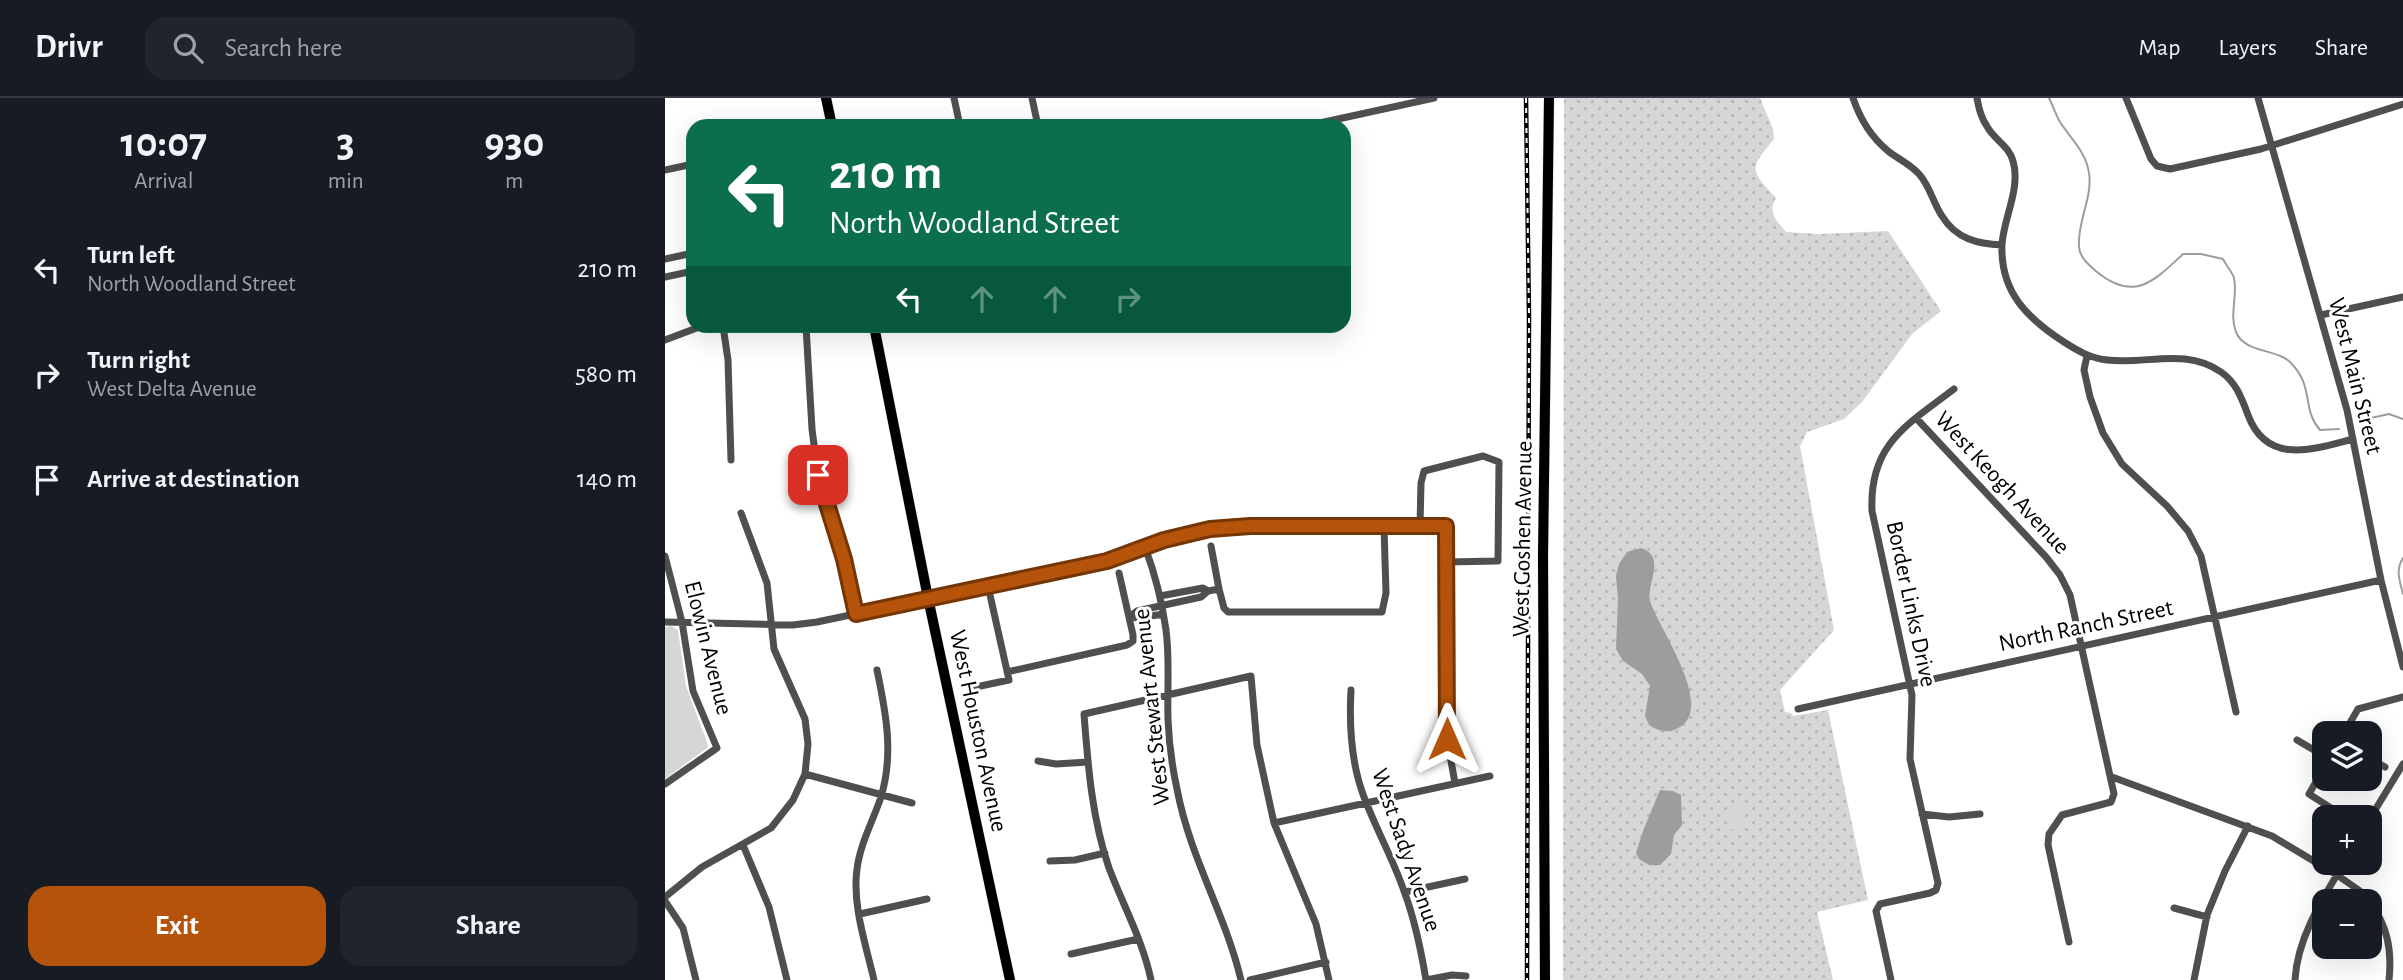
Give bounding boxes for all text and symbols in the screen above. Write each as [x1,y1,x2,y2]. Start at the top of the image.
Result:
search box [145,17,635,80]
icon: search [169,29,207,67]
text: Drivr [35,31,103,64]
text: Search here [225,35,342,61]
text: Map [2138,36,2180,60]
text: Layers [2218,36,2277,60]
text: Share [2315,36,2368,60]
text: 10:07 [121,122,207,164]
text: 3 [337,122,355,164]
text: 930 [484,122,544,164]
icon: left [714,147,805,238]
text: 210 m [829,149,942,198]
text: Arrival [134,170,193,193]
text: min [328,170,364,193]
text: m [505,170,523,193]
text: North Woodland Street [829,207,1119,239]
text: Turn left [87,242,175,268]
icon: left [28,251,66,289]
text: 210 m [577,256,637,282]
text: North Woodland Street [87,273,296,296]
icon: left [890,280,928,318]
icon: ahead [963,280,1001,318]
icon: ahead [1036,280,1074,318]
icon: right [1109,280,1147,318]
street label: West Main Street [2324,295,2386,457]
text: Turn right [87,347,190,373]
icon: right [28,356,66,394]
text: 580 m [575,361,637,387]
text: West Delta Avenue [87,378,257,401]
street label: West Keogh Avenue [1930,407,2074,559]
street label: West Goshen Avenue [1509,441,1537,637]
pin [788,445,848,505]
icon: arrive [799,456,837,494]
icon: arrive [28,461,66,499]
text: Arrive at destination [87,466,300,492]
text: 140 m [577,466,637,492]
street label: Border Links Drive [1882,519,1940,689]
street label: Elowin Avenue [680,579,736,717]
street label: North Ranch Street [1997,596,2176,656]
street label: West Stewart Avenue [1130,607,1174,807]
street label: West Houston Avenue [945,628,1011,834]
position arrow [1410,702,1484,776]
map controls [2312,721,2382,959]
button: layers [2312,721,2382,791]
street label: West Sady Avenue [1367,766,1445,934]
button: + [2312,805,2382,875]
button: Exit [28,886,326,966]
button: Share [340,886,637,966]
button: − [2312,889,2382,959]

